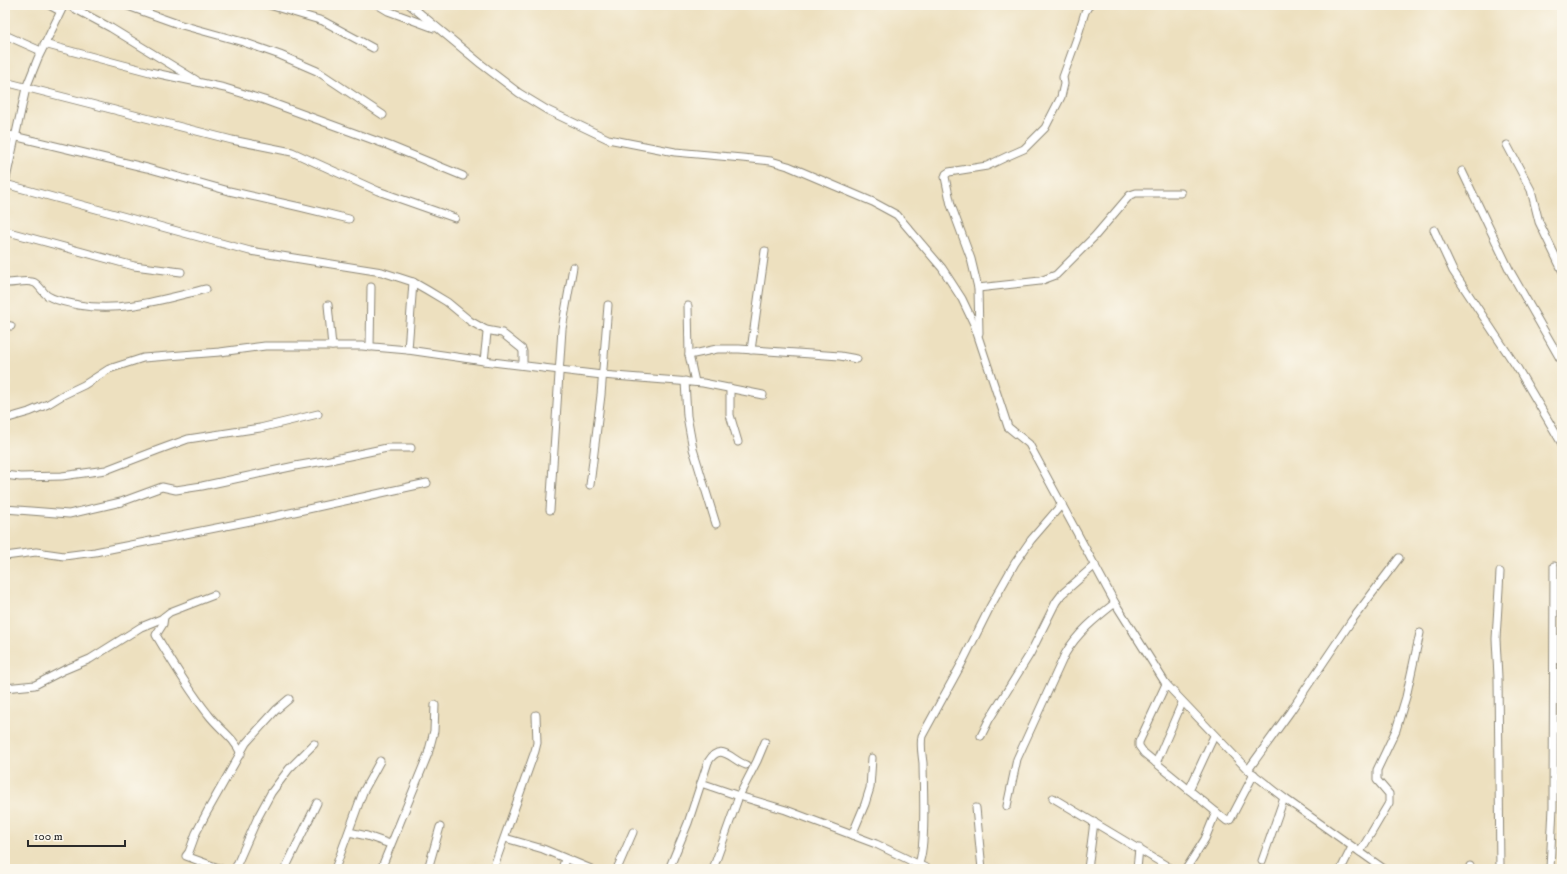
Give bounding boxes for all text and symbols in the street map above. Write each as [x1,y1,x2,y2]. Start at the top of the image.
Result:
scale bar [28,822,125,848]
text: 100 m [34,829,63,844]

